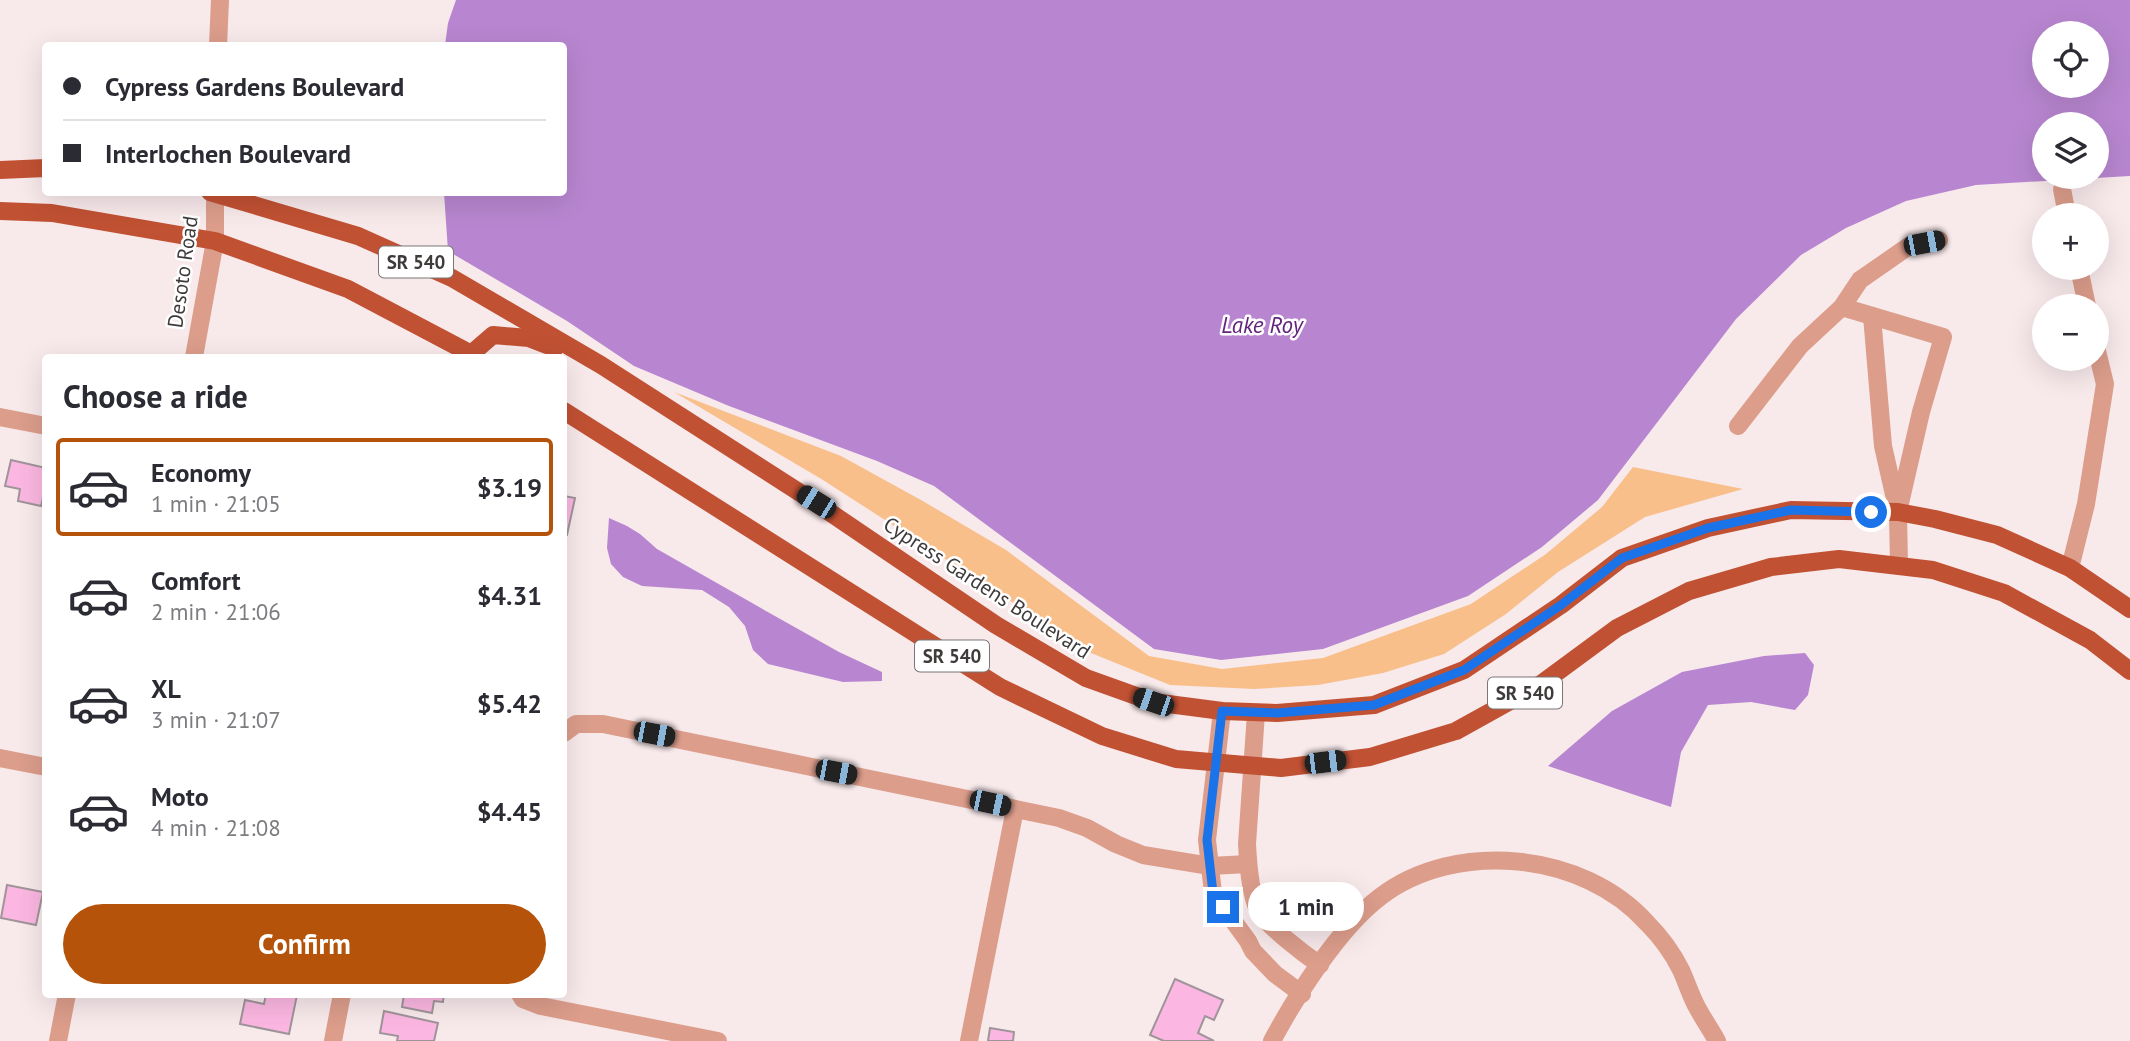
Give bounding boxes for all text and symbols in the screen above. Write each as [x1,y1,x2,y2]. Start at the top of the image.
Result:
map controls [2032,21,2109,371]
button: locate [2032,21,2109,98]
text: Cypress Gardens Boulevard [105,70,404,103]
button: layers [2032,112,2109,189]
text: Interlochen Boulevard [105,137,351,170]
button: + [2032,203,2109,280]
street label: Desoto Road [161,214,204,330]
car [1902,229,1947,257]
road number: SR 540 [379,246,453,278]
button: − [2032,294,2109,371]
water label: Lake Roy [1221,310,1305,339]
text: Choose a ride [63,375,248,417]
icon: car [67,456,130,519]
text: Economy [151,456,251,489]
text: $3.19 [477,471,542,504]
car [793,482,840,522]
text: 1 min · 21:05 [151,489,281,518]
route start [1855,496,1887,528]
street label: Cypress Gardens Boulevard [879,510,1096,665]
icon: car [67,564,130,627]
text: Comfort [151,564,241,597]
text: $4.31 [477,579,542,612]
text: 2 min · 21:06 [151,597,281,626]
road number: SR 540 [915,640,989,671]
icon: car [67,672,130,735]
text: XL [151,672,181,705]
road number: SR 540 [1488,678,1562,708]
car [1130,685,1177,719]
text: $5.42 [477,687,542,720]
text: 3 min · 21:07 [151,705,281,734]
car [632,720,677,748]
car [1303,749,1348,775]
car [814,758,859,786]
icon: car [67,780,130,843]
text: Moto [151,780,209,813]
car [968,788,1013,818]
text: $4.45 [477,795,542,828]
text: 4 min · 21:08 [151,813,281,842]
callout: 1 min [1248,883,1363,932]
route end [1207,891,1239,923]
text: 1 min [1278,892,1334,921]
button: Confirm [63,904,546,984]

